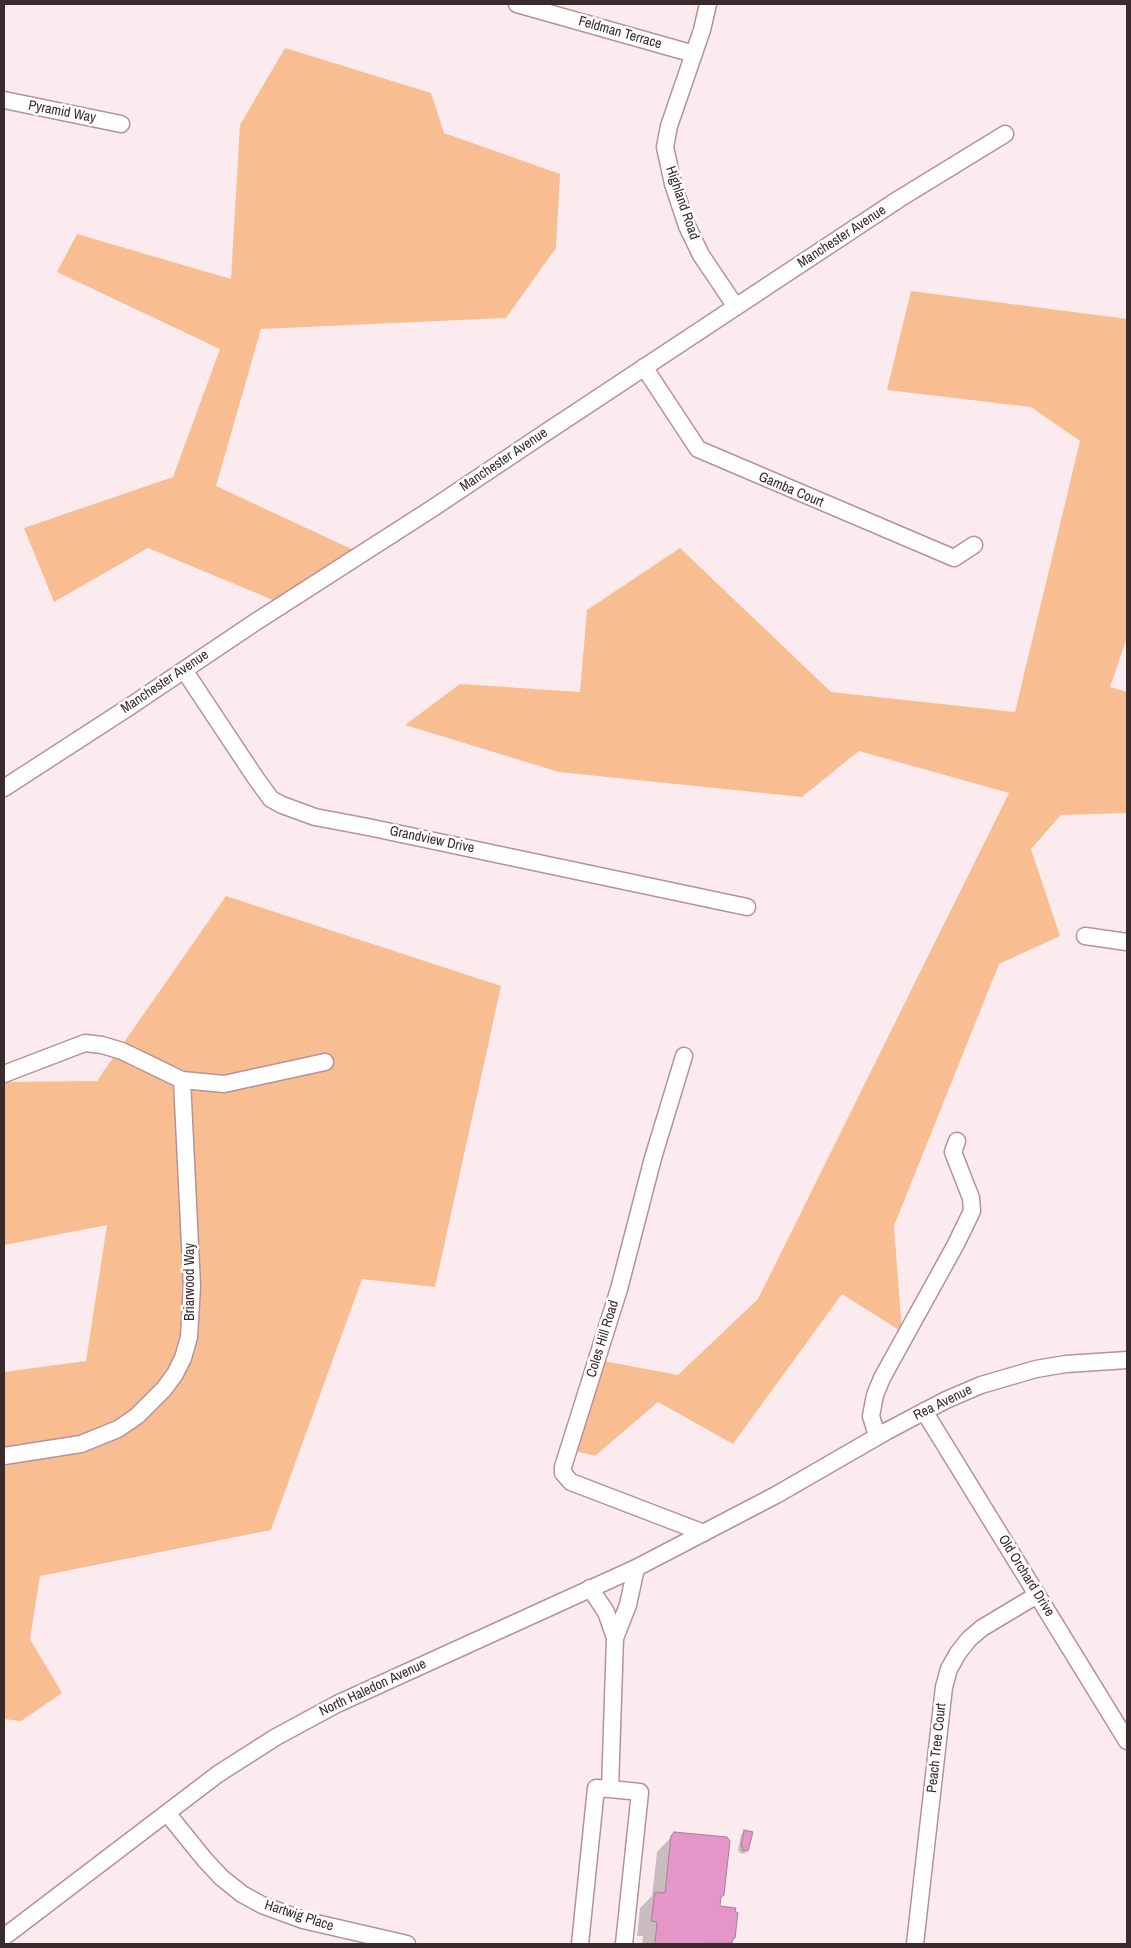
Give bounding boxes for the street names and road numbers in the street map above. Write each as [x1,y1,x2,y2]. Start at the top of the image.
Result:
street label: Feldman Terrace [577,13,663,53]
street label: Pyramid Way [27,97,97,127]
street label: Highland Road [662,164,702,242]
street label: Manchester Avenue [795,202,889,272]
street label: Manchester Avenue [457,425,551,495]
street label: Gamba Court [756,469,826,511]
street label: Manchester Avenue [118,647,212,717]
street label: Grandview Drive [388,823,476,857]
street label: Briarwood Way [182,1243,198,1321]
street label: Coles Hill Road [583,1298,623,1380]
street label: Rea Avenue [911,1382,975,1424]
street label: Old Orchard Drive [994,1532,1058,1620]
street label: North Haledon Avenue [317,1656,429,1720]
street label: Peach Tree Court [924,1702,950,1794]
street label: Hartwig Place [262,1897,336,1935]

